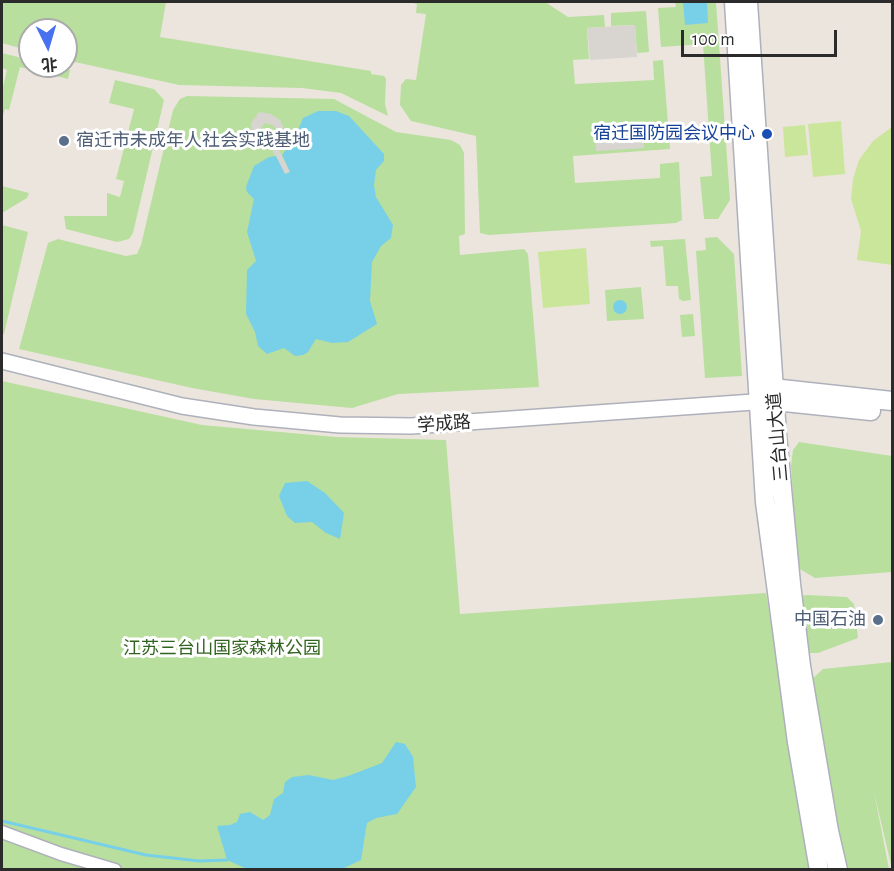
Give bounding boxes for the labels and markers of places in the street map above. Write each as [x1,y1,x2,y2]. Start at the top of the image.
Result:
place label: 宿迁国防园会议中心 [593,123,755,145]
marker: 宿迁国防园会议中心 [760,127,774,141]
place label: 宿迁市未成年人社会实践基地 [76,130,310,152]
marker: 宿迁市未成年人社会实践基地 [57,134,71,148]
place label: 中国石油 [794,609,866,631]
marker: 中国石油 [871,613,885,627]

